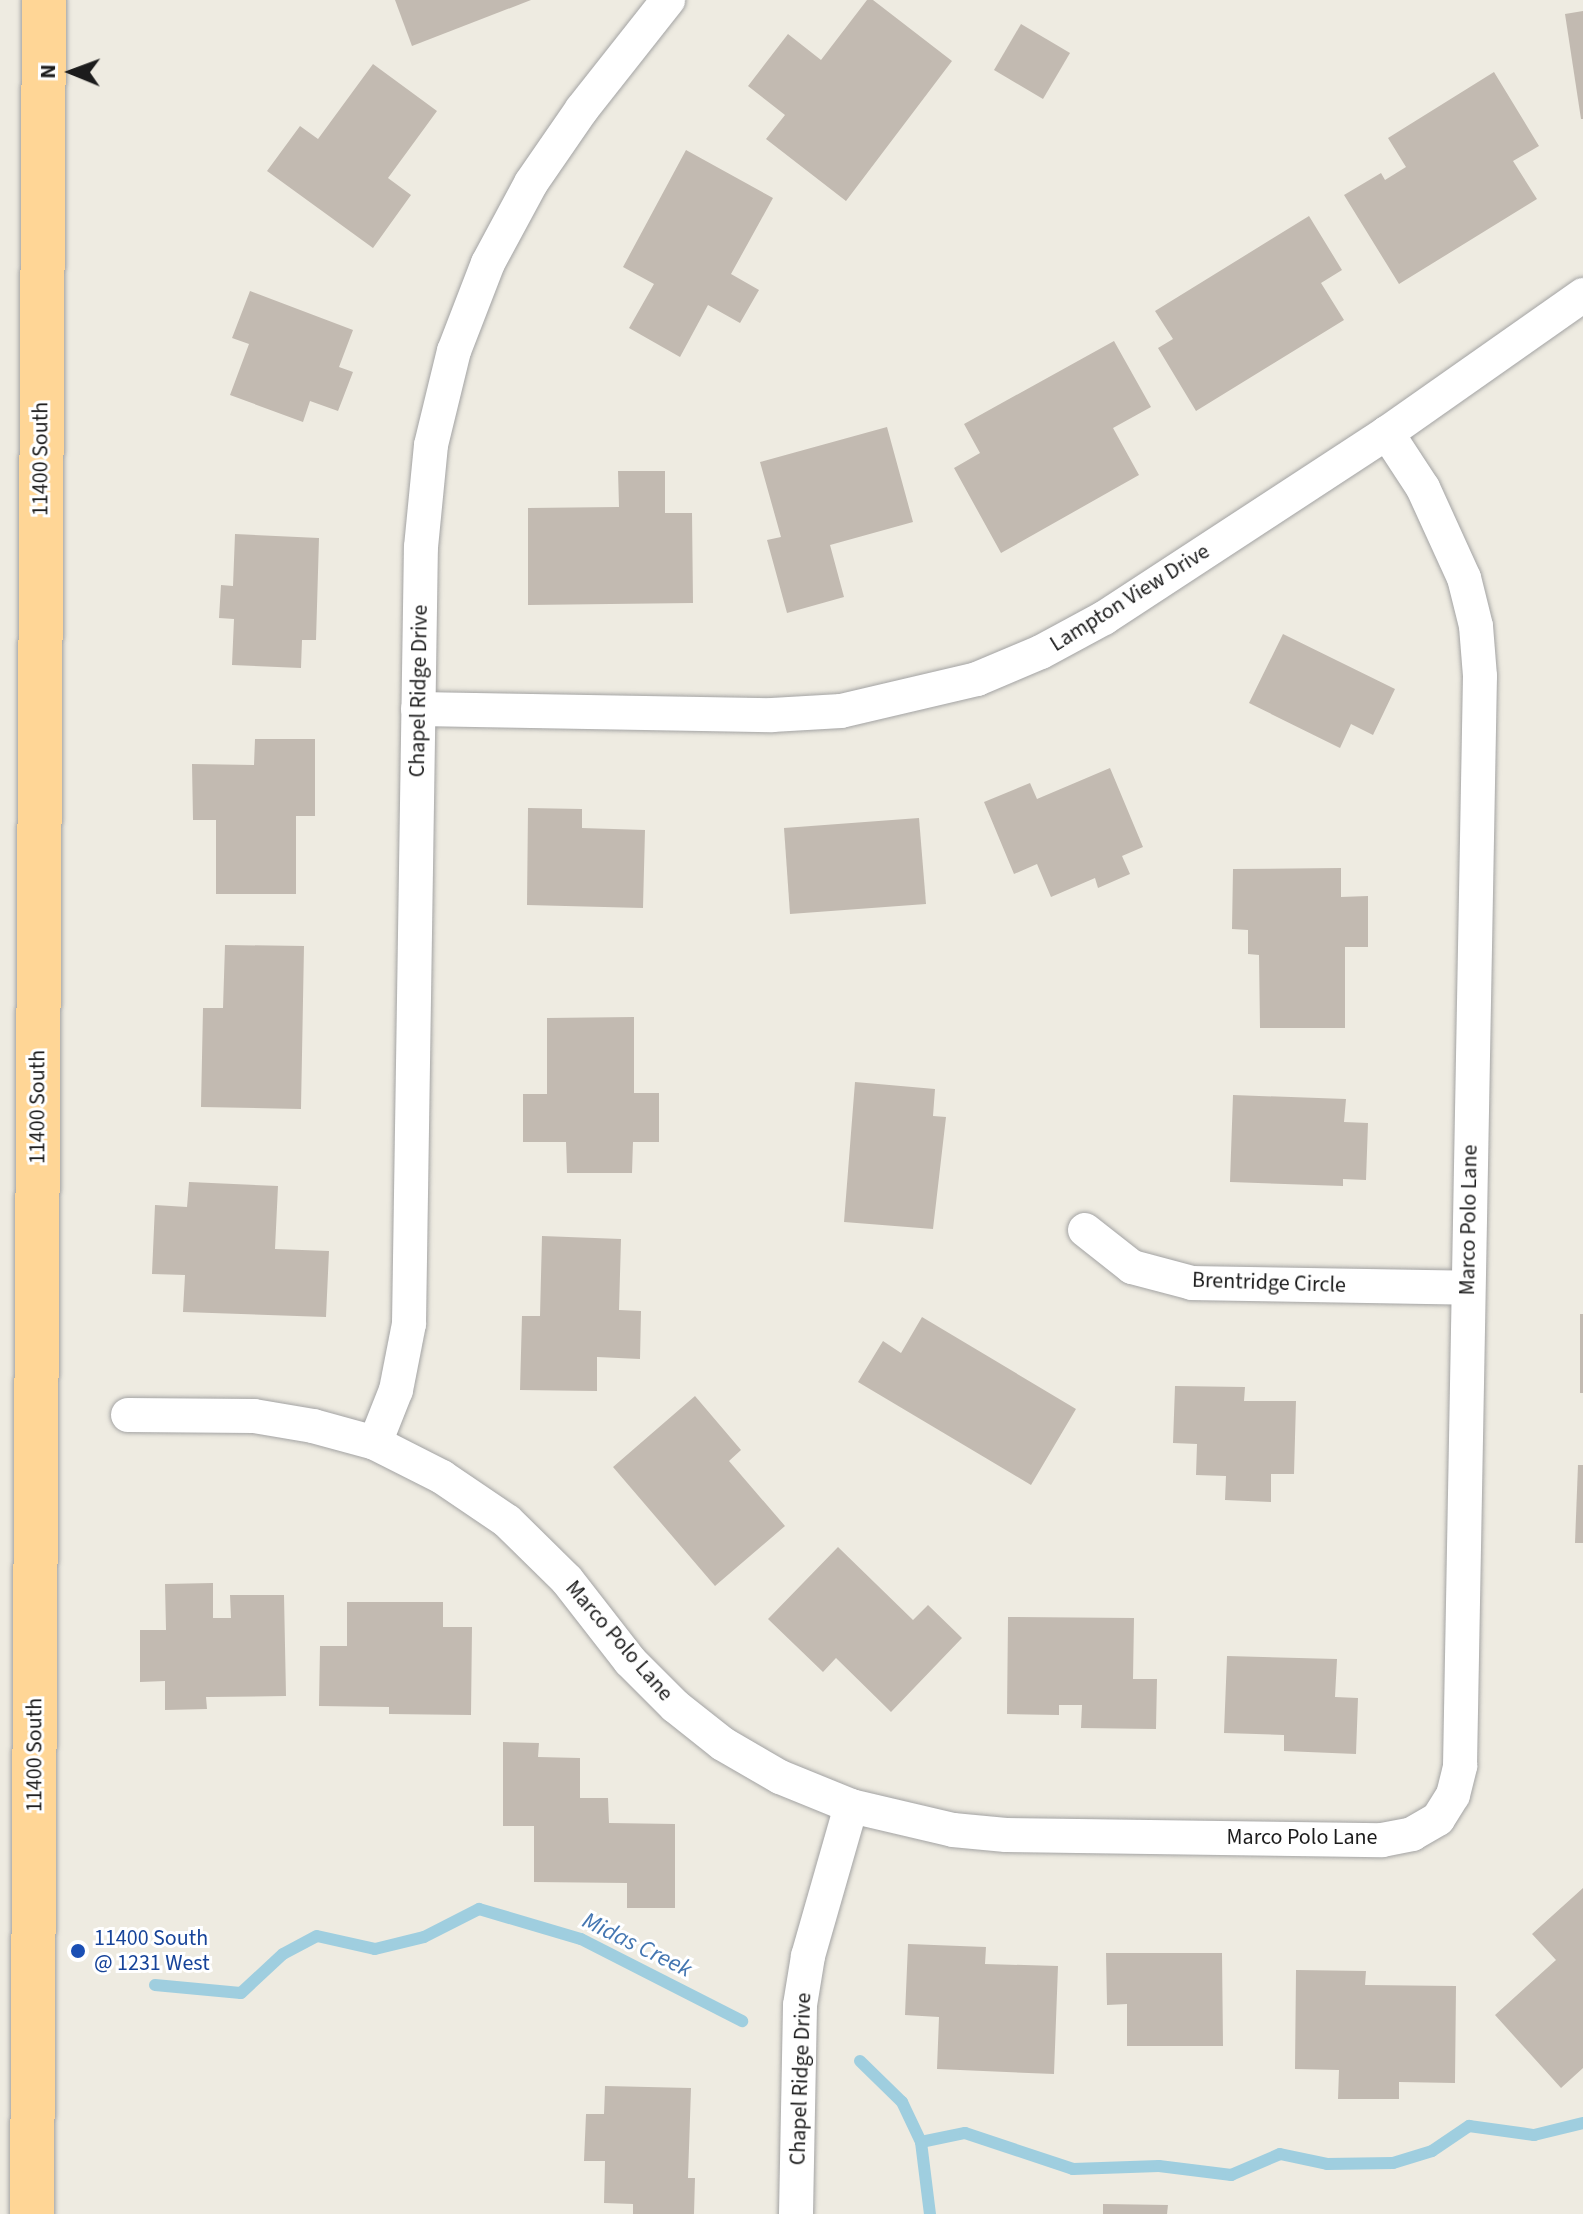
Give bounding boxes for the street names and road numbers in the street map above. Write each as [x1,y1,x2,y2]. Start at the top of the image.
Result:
street label: 11400 South [28,402,54,516]
street label: Lampton View Drive [1045,538,1215,658]
street label: Chapel Ridge Drive [404,604,434,778]
street label: 11400 South [25,1050,51,1164]
street label: Marco Polo Lane [1454,1144,1484,1296]
street label: Brentridge Circle [1192,1267,1346,1299]
street label: Marco Polo Lane [560,1575,678,1707]
street label: 11400 South [22,1698,48,1812]
street label: Marco Polo Lane [1227,1825,1377,1851]
street label: Chapel Ridge Drive [785,1992,817,2166]

